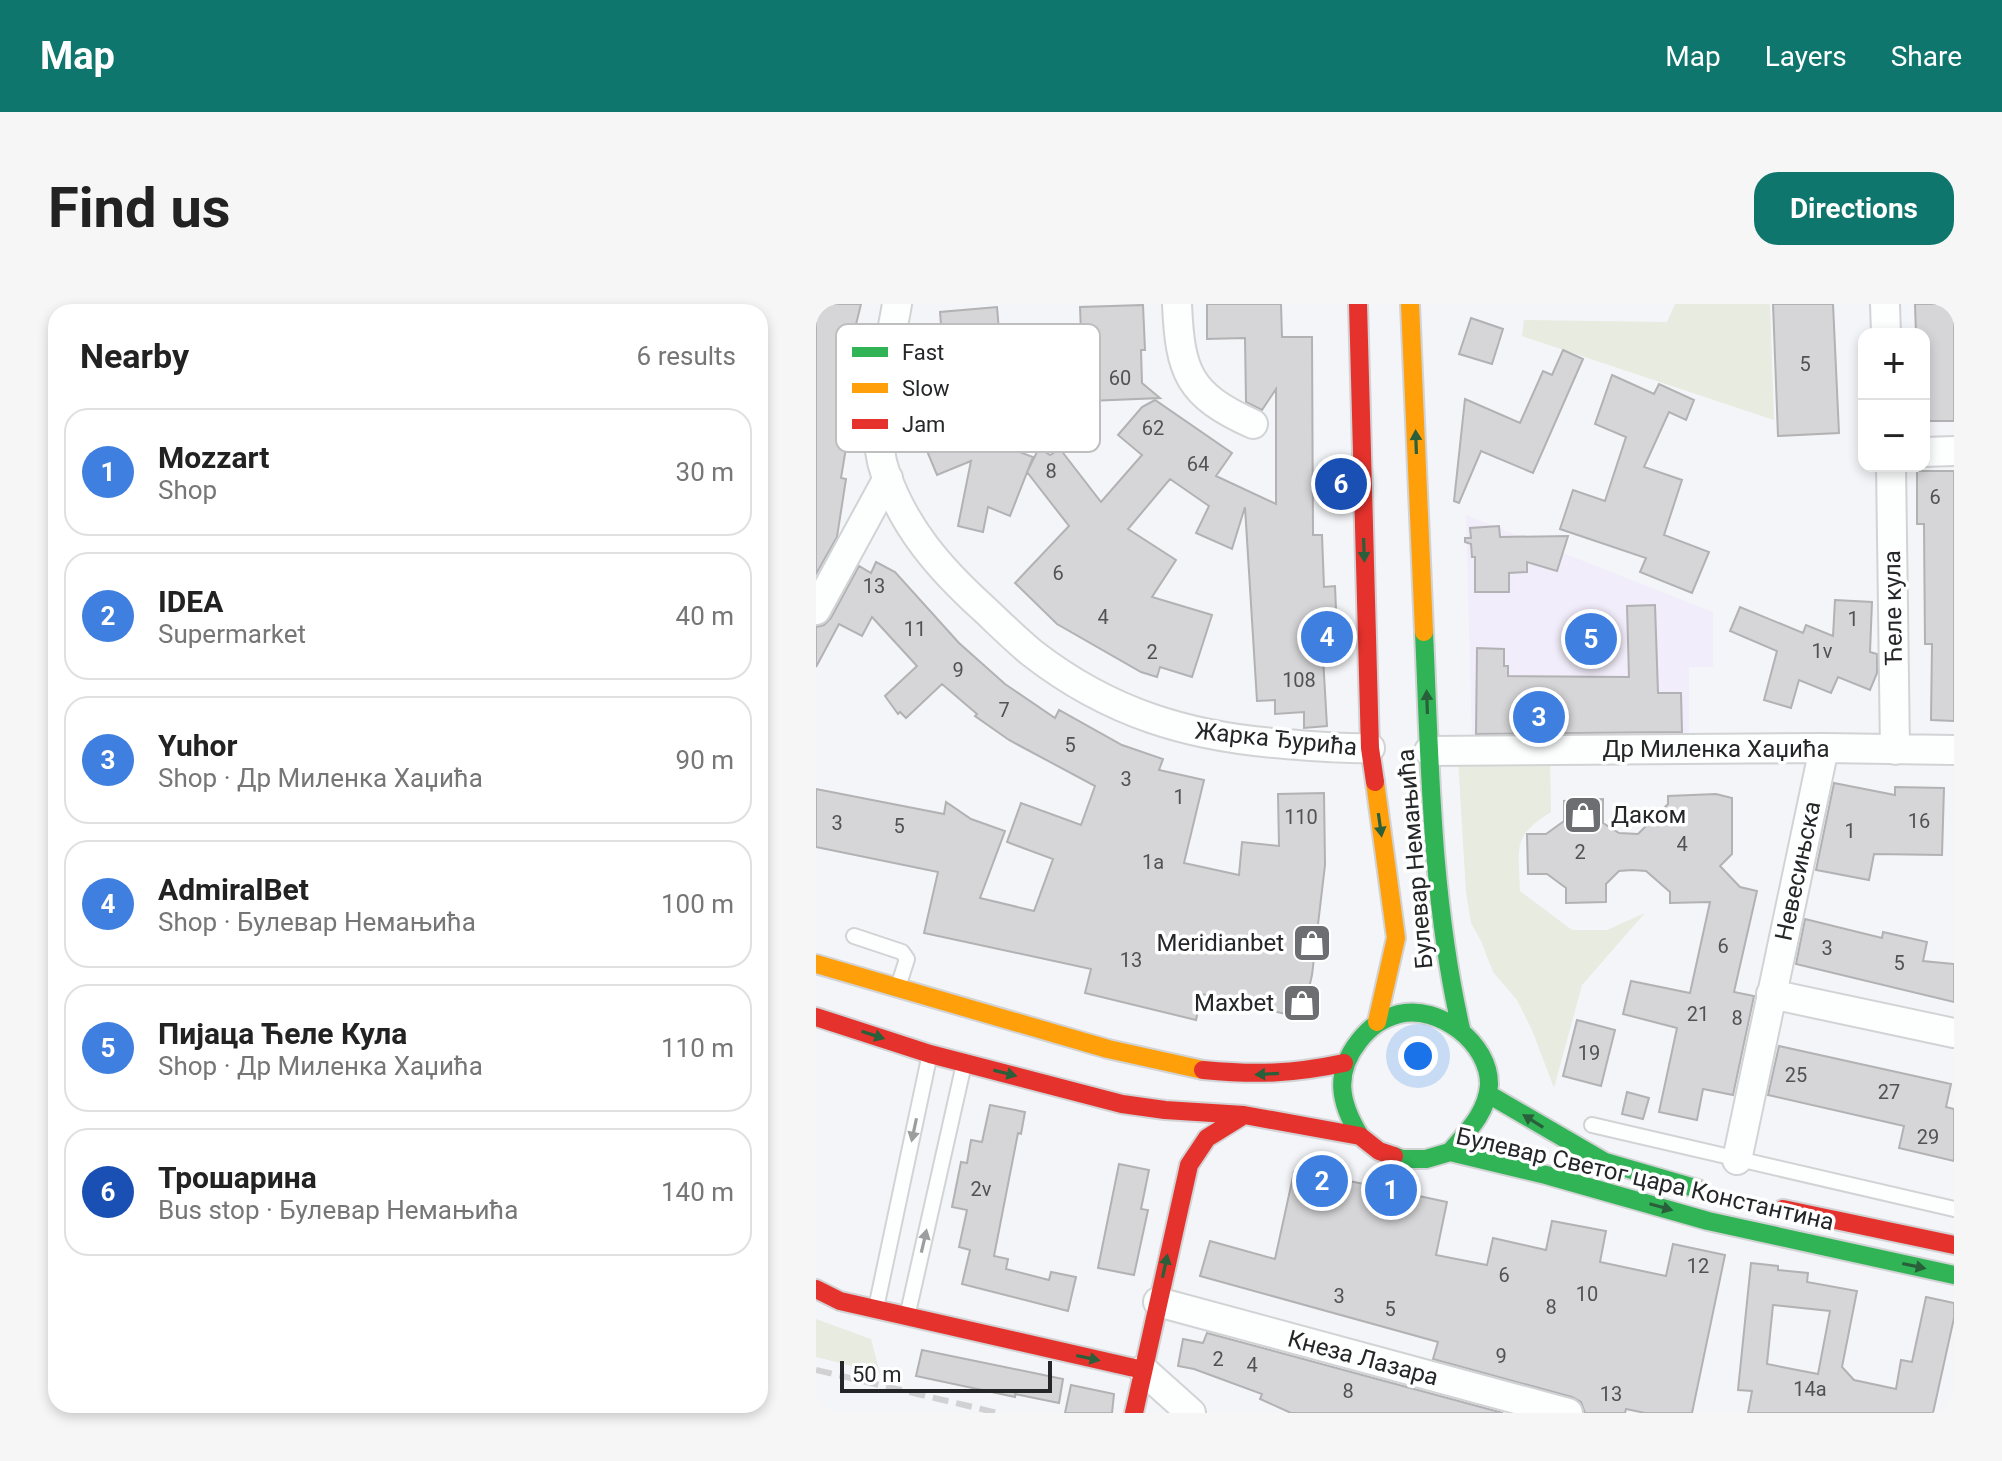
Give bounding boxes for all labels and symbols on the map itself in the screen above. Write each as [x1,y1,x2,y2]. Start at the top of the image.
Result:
legend [836,324,1100,452]
text: Fast [902,340,944,365]
house number: 5 [1799,352,1811,376]
house number: 60 [1109,366,1131,390]
text: Slow [902,376,950,401]
text: Jam [902,412,945,437]
house number: 62 [1142,416,1164,440]
one-way arrow [1410,429,1423,454]
house number: 64 [1187,452,1209,476]
pin: 6 [1315,454,1367,514]
house number: 8 [1045,459,1057,483]
house number: 6 [1929,485,1941,509]
one-way arrow [1358,538,1371,563]
street label: Ћеле кула [1878,550,1908,666]
house number: 6 [1052,561,1064,585]
house number: 13 [863,574,885,598]
house number: 4 [1097,605,1109,629]
pin: 4 [1301,607,1353,667]
house number: 1 [1847,607,1859,631]
pin: 5 [1565,609,1617,669]
house number: 11 [904,617,926,641]
house number: 1v [1812,639,1833,663]
house number: 2 [1146,640,1158,664]
house number: 9 [952,658,964,682]
house number: 108 [1282,668,1316,692]
pin: 3 [1513,687,1565,747]
one-way arrow [1421,689,1434,714]
house number: 7 [998,698,1010,722]
street label: Жарка Ђурића [1194,717,1358,761]
house number: 5 [1064,733,1076,757]
street label: Др Миленка Хаџића [1602,735,1830,763]
street label: Булевар Немањића [1391,748,1439,970]
house number: 3 [1120,767,1132,791]
house number: 1 [1173,785,1185,809]
shop icon: Даком [1562,794,1604,836]
street label: Невесињска [1770,799,1826,943]
place label: Даком [1611,801,1686,829]
house number: 110 [1284,805,1318,829]
house number: 16 [1908,809,1930,833]
house number: 3 [831,811,843,835]
one-way arrow [1374,813,1387,838]
house number: 5 [893,814,905,838]
house number: 1 [1844,819,1856,843]
house number: 4 [1676,832,1688,856]
house number: 2 [1574,840,1586,864]
house number: 1a [1142,850,1164,874]
shop icon: Meridianbet [1291,922,1333,964]
place label: Meridianbet [1157,929,1284,957]
house number: 6 [1717,934,1729,958]
house number: 3 [1821,936,1833,960]
house number: 13 [1120,948,1142,972]
house number: 5 [1893,951,1905,975]
shop icon: Maxbet [1281,982,1323,1024]
place label: Maxbet [1194,989,1274,1017]
house number: 21 [1687,1002,1709,1026]
house number: 8 [1731,1006,1743,1030]
one-way arrow [861,1030,885,1042]
your location [1398,1036,1438,1076]
house number: 19 [1578,1041,1600,1065]
house number: 25 [1785,1063,1807,1087]
one-way arrow [993,1068,1018,1080]
one-way arrow [1254,1068,1279,1081]
house number: 27 [1878,1080,1900,1104]
one-way arrow [1522,1114,1544,1128]
one-way arrow [907,1118,920,1143]
street label: Булевар Светог цара Константина [1453,1122,1837,1236]
house number: 29 [1917,1125,1939,1149]
pin: 2 [1296,1151,1348,1211]
pin: 1 [1365,1160,1417,1220]
house number: 2v [971,1177,992,1201]
one-way arrow [1649,1201,1673,1214]
one-way arrow [918,1228,931,1253]
one-way arrow [1159,1254,1172,1279]
house number: 12 [1687,1254,1709,1278]
one-way arrow [1901,1260,1926,1273]
house number: 6 [1498,1263,1510,1287]
house number: 10 [1576,1282,1598,1306]
house number: 3 [1333,1284,1345,1308]
house number: 8 [1545,1295,1557,1319]
house number: 5 [1384,1297,1396,1321]
street label: Кнеза Лазара [1285,1324,1441,1392]
house number: 9 [1495,1344,1507,1368]
house number: 2 [1212,1347,1224,1371]
one-way arrow [1075,1353,1100,1365]
house number: 4 [1246,1353,1258,1377]
scale bar [840,1357,1052,1393]
house number: 14a [1793,1377,1827,1401]
house number: 8 [1342,1379,1354,1403]
house number: 13 [1600,1382,1622,1406]

